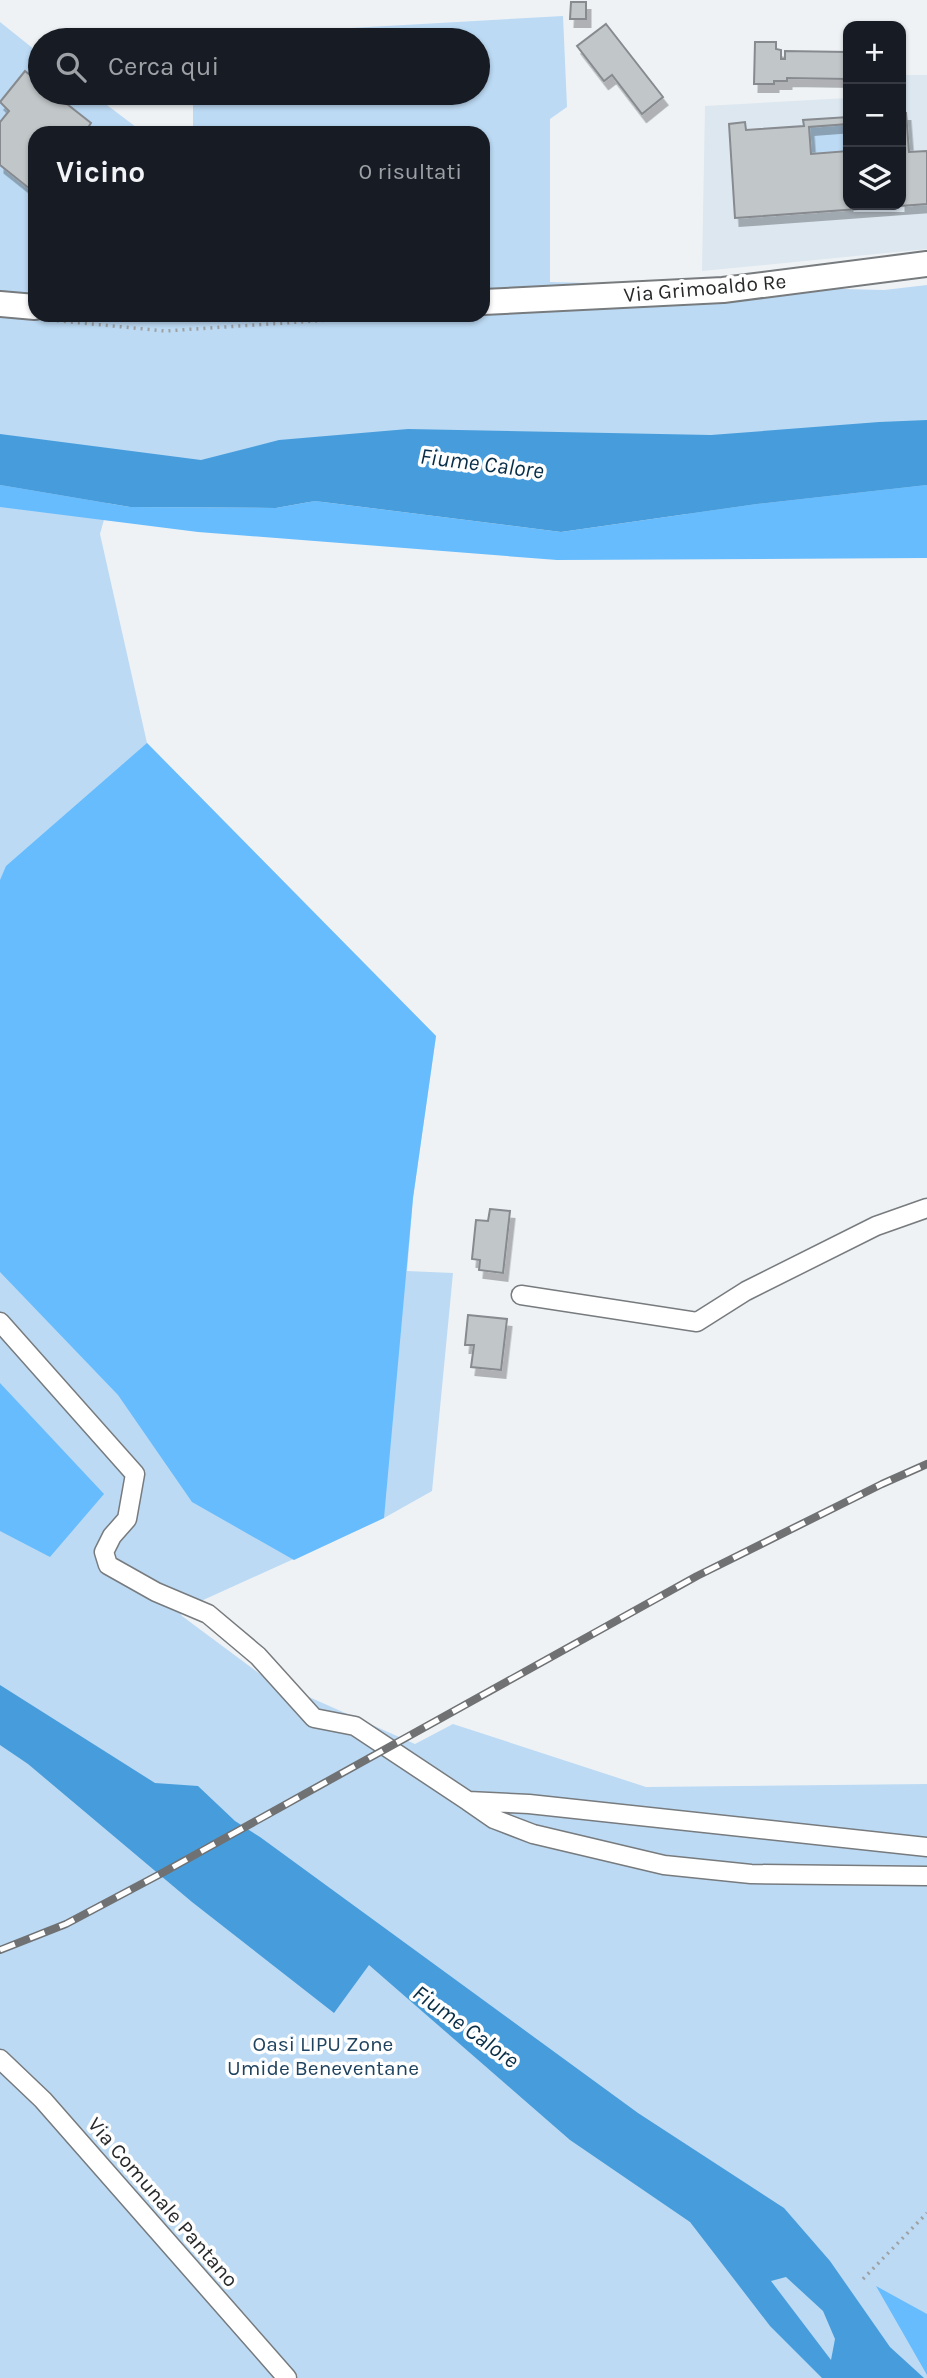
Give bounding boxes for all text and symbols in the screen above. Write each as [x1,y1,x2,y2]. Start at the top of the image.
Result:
map controls [843,21,906,210]
button: + [843,21,906,84]
search box [28,28,490,105]
icon: search [52,48,90,86]
text: Cerca qui [108,51,219,82]
button: − [843,84,906,147]
button: layers [843,147,906,210]
text: Vicino [56,154,145,190]
text: 0 risultati [358,158,462,185]
street label: Via Grimoaldo Re [623,269,787,307]
water label: Fiume Calore [419,443,546,485]
water label: Fiume Calore [407,1979,524,2074]
park label: Oasi LIPU Zone Umide Beneventane [227,2032,419,2080]
street label: Via Comunale Pantano [83,2112,243,2292]

